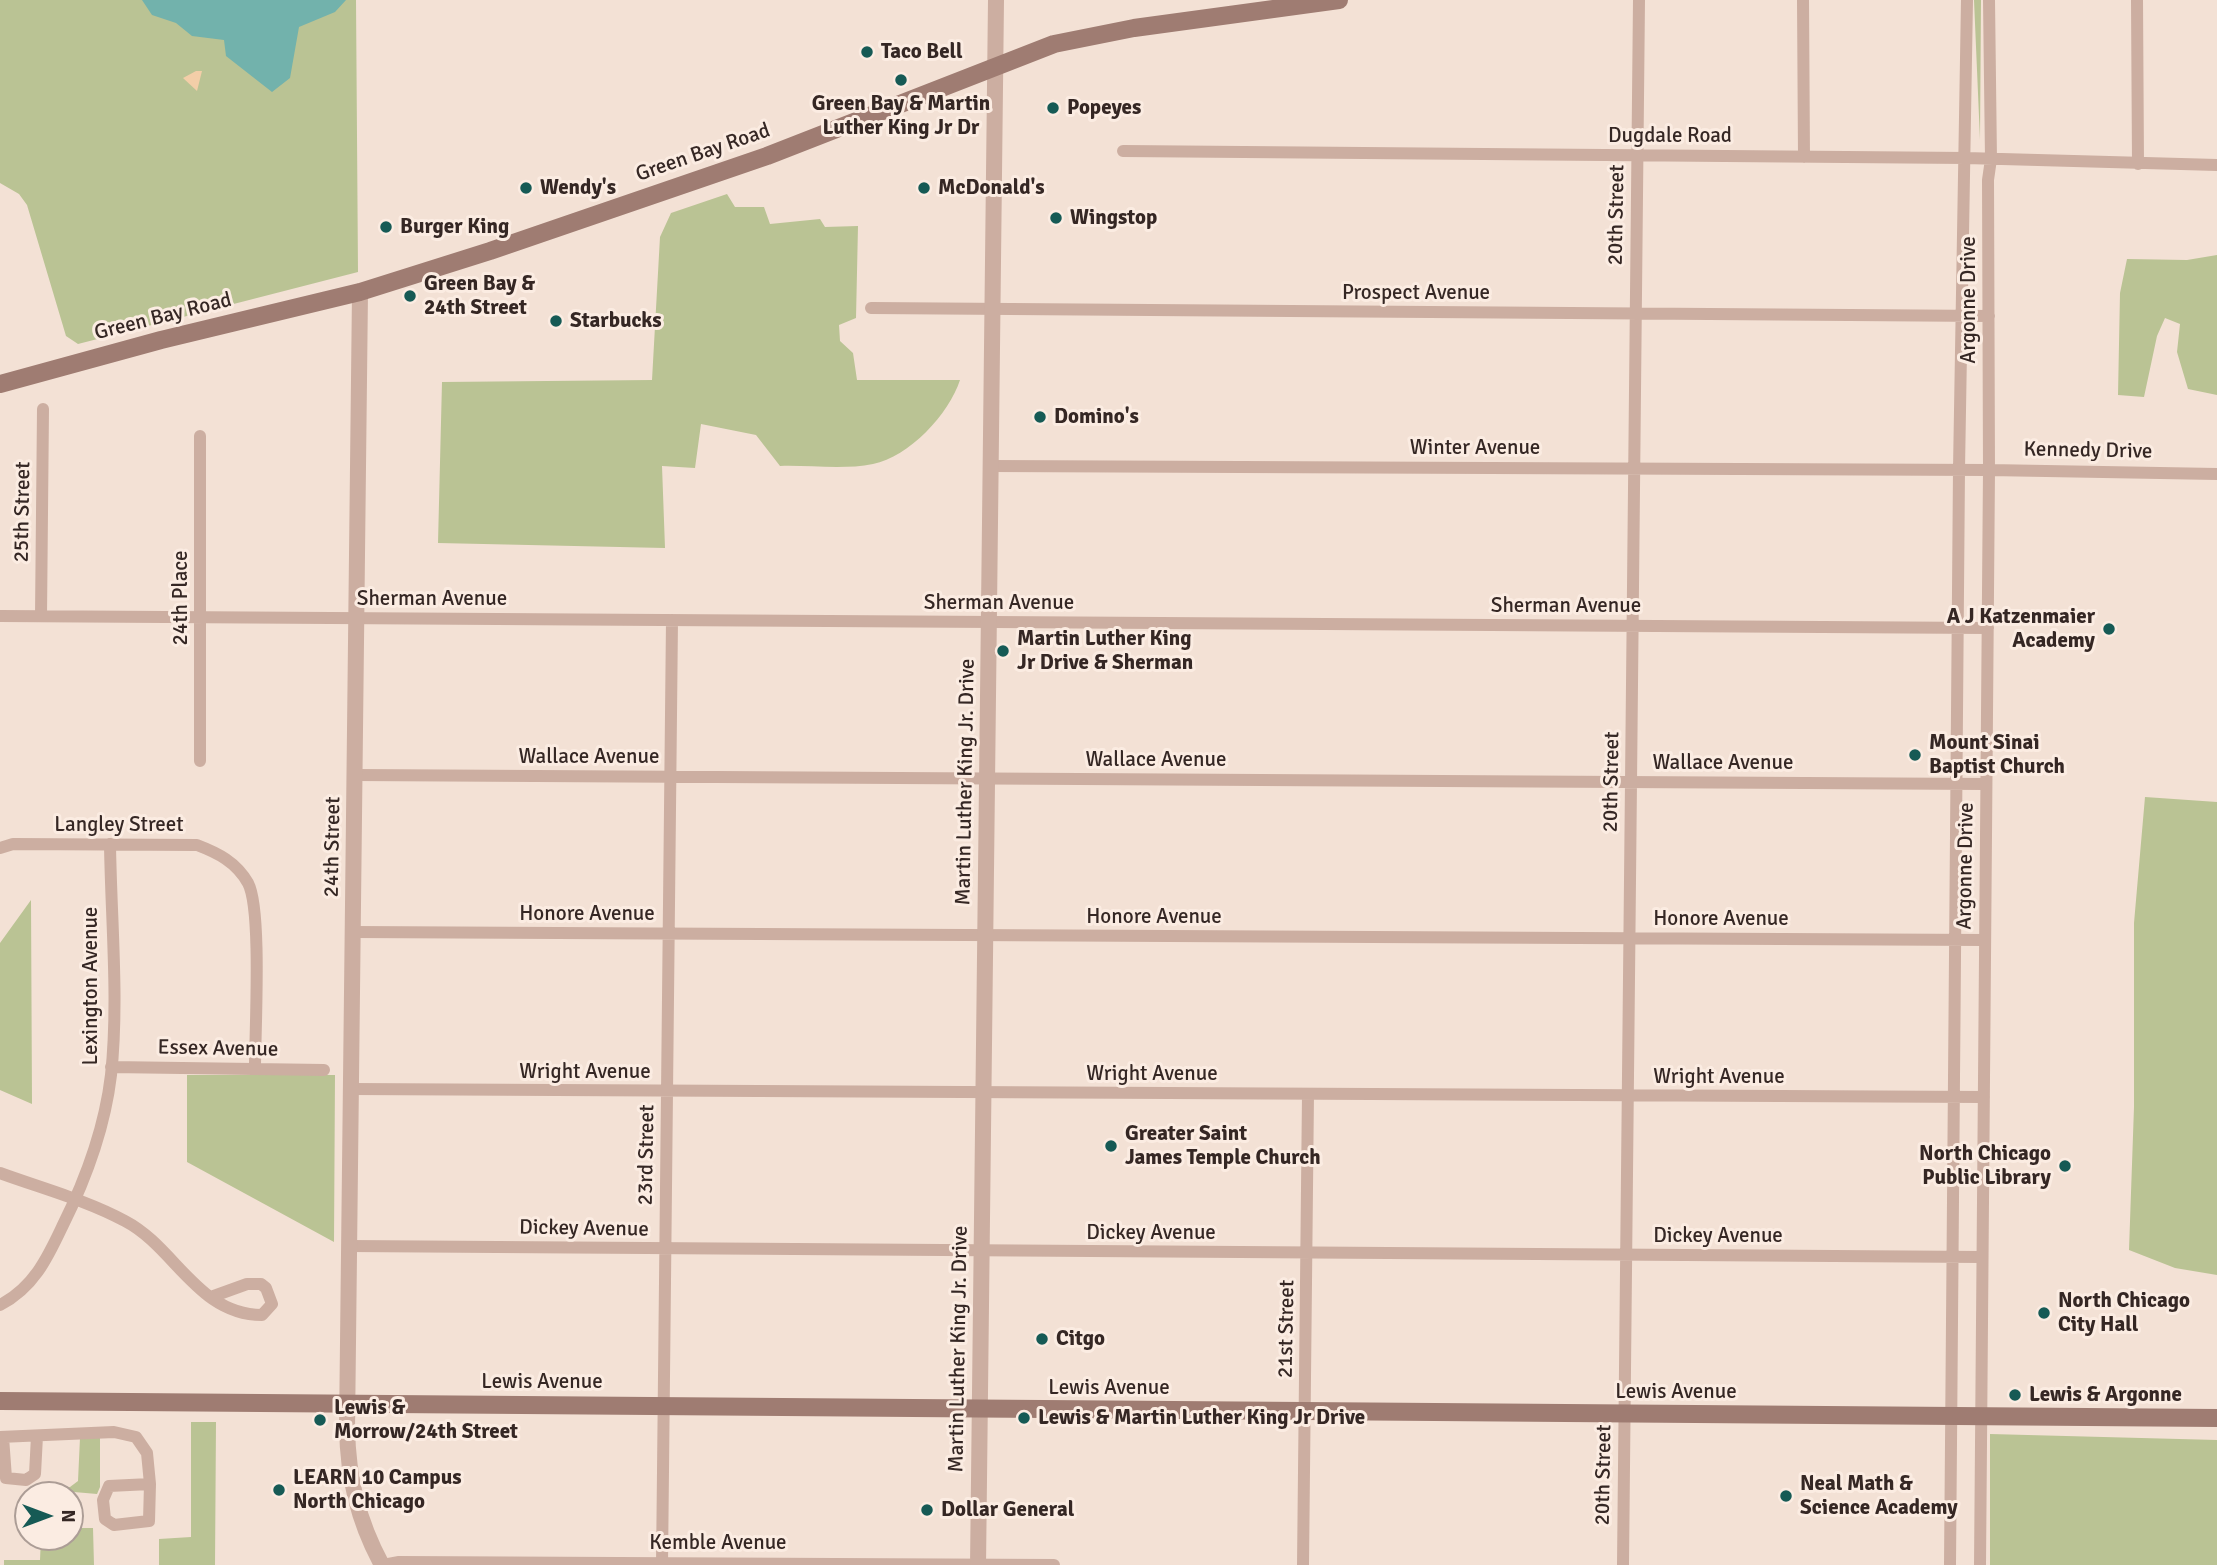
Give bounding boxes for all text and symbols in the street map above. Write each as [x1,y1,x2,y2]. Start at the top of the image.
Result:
place label: Taco Bell [881,39,963,65]
marker: Taco Bell [859,44,875,60]
marker: Green Bay & Martin Luther King Jr Dr [893,72,909,88]
place label: Green Bay & Martin Luther King Jr Dr [812,91,990,141]
place label: Popeyes [1067,95,1141,121]
marker: Popeyes [1045,100,1061,116]
street label: Green Bay Road [633,118,773,188]
street label: Dugdale Road [1608,123,1732,149]
street label: 20th Street [1604,164,1630,266]
place label: Wendy's [540,175,616,201]
place label: McDonald's [938,175,1045,201]
marker: Wendy's [518,180,534,196]
marker: McDonald's [916,180,932,196]
place label: Wingstop [1070,205,1157,231]
marker: Wingstop [1048,210,1064,226]
place label: Burger King [400,214,509,240]
marker: Burger King [378,219,394,235]
street label: Argonne Drive [1956,236,1982,364]
place label: Green Bay & 24th Street [424,271,535,321]
street label: Prospect Avenue [1342,280,1490,306]
street label: Green Bay Road [92,288,234,346]
marker: Green Bay & 24th Street [402,288,418,304]
place label: Starbucks [570,308,662,334]
marker: Starbucks [548,313,564,329]
place label: Domino's [1054,404,1139,430]
marker: Domino's [1032,409,1048,425]
street label: Winter Avenue [1410,435,1540,461]
street label: Kennedy Drive [2023,437,2153,465]
street label: 25th Street [10,461,36,563]
street label: 24th Place [168,550,194,646]
street label: Sherman Avenue [357,586,507,612]
street label: Sherman Avenue [924,590,1074,616]
street label: Sherman Avenue [1491,593,1641,619]
place label: A J Katzenmaier Academy [1947,604,2095,654]
marker: A J Katzenmaier Academy [2101,621,2117,637]
place label: Martin Luther King Jr Drive & Sherman [1017,626,1193,676]
marker: Martin Luther King Jr Drive & Sherman [995,643,1011,659]
street label: Martin Luther King Jr. Drive [951,658,981,906]
place label: Mount Sinai Baptist Church [1929,730,2065,780]
street label: 20th Street [1599,731,1625,833]
street label: Wallace Avenue [518,744,660,770]
street label: Wallace Avenue [1085,747,1227,773]
marker: Mount Sinai Baptist Church [1907,747,1923,763]
street label: Wallace Avenue [1652,750,1794,776]
street label: 24th Street [320,796,346,898]
street label: Argonne Drive [1952,802,1980,930]
street label: Langley Street [54,812,184,838]
street label: Honore Avenue [519,901,655,927]
street label: Honore Avenue [1086,904,1222,930]
street label: Honore Avenue [1653,906,1789,932]
street label: Lexington Avenue [78,907,104,1065]
street label: Essex Avenue [157,1035,279,1063]
street label: Wright Avenue [519,1059,651,1085]
street label: Wright Avenue [1086,1061,1218,1087]
street label: Wright Avenue [1653,1064,1785,1090]
street label: 23rd Street [634,1104,660,1206]
place label: Greater Saint James Temple Church [1125,1121,1321,1171]
marker: Greater Saint James Temple Church [1103,1138,1119,1154]
place label: North Chicago Public Library [1919,1141,2051,1191]
marker: North Chicago Public Library [2057,1158,2073,1174]
street label: Dickey Avenue [519,1215,649,1243]
street label: Dickey Avenue [1086,1220,1216,1246]
street label: Dickey Avenue [1653,1223,1783,1249]
street label: Martin Luther King Jr. Drive [944,1225,974,1473]
street label: 21st Street [1274,1280,1300,1378]
place label: North Chicago City Hall [2058,1288,2190,1338]
marker: North Chicago City Hall [2036,1305,2052,1321]
place label: Citgo [1056,1326,1105,1352]
marker: Citgo [1034,1331,1050,1347]
street label: Lewis Avenue [481,1369,603,1395]
street label: Lewis Avenue [1048,1375,1170,1401]
street label: Lewis Avenue [1615,1379,1737,1405]
place label: Lewis & Argonne [2029,1382,2182,1408]
marker: Lewis & Argonne [2007,1387,2023,1403]
place label: Lewis & Morrow/24th Street [334,1395,518,1445]
place label: Lewis & Martin Luther King Jr Drive [1038,1405,1365,1431]
marker: Lewis & Martin Luther King Jr Drive [1016,1410,1032,1426]
marker: Lewis & Morrow/24th Street [312,1412,328,1428]
street label: 20th Street [1591,1424,1617,1526]
place label: LEARN 10 Campus North Chicago [293,1465,461,1515]
place label: Neal Math & Science Academy [1800,1471,1958,1521]
north arrow [14,1481,84,1551]
marker: LEARN 10 Campus North Chicago [271,1482,287,1498]
marker: Neal Math & Science Academy [1778,1488,1794,1504]
place label: Dollar General [941,1497,1074,1523]
marker: Dollar General [919,1502,935,1518]
text: N [56,1509,80,1523]
street label: Kemble Avenue [649,1530,787,1556]

